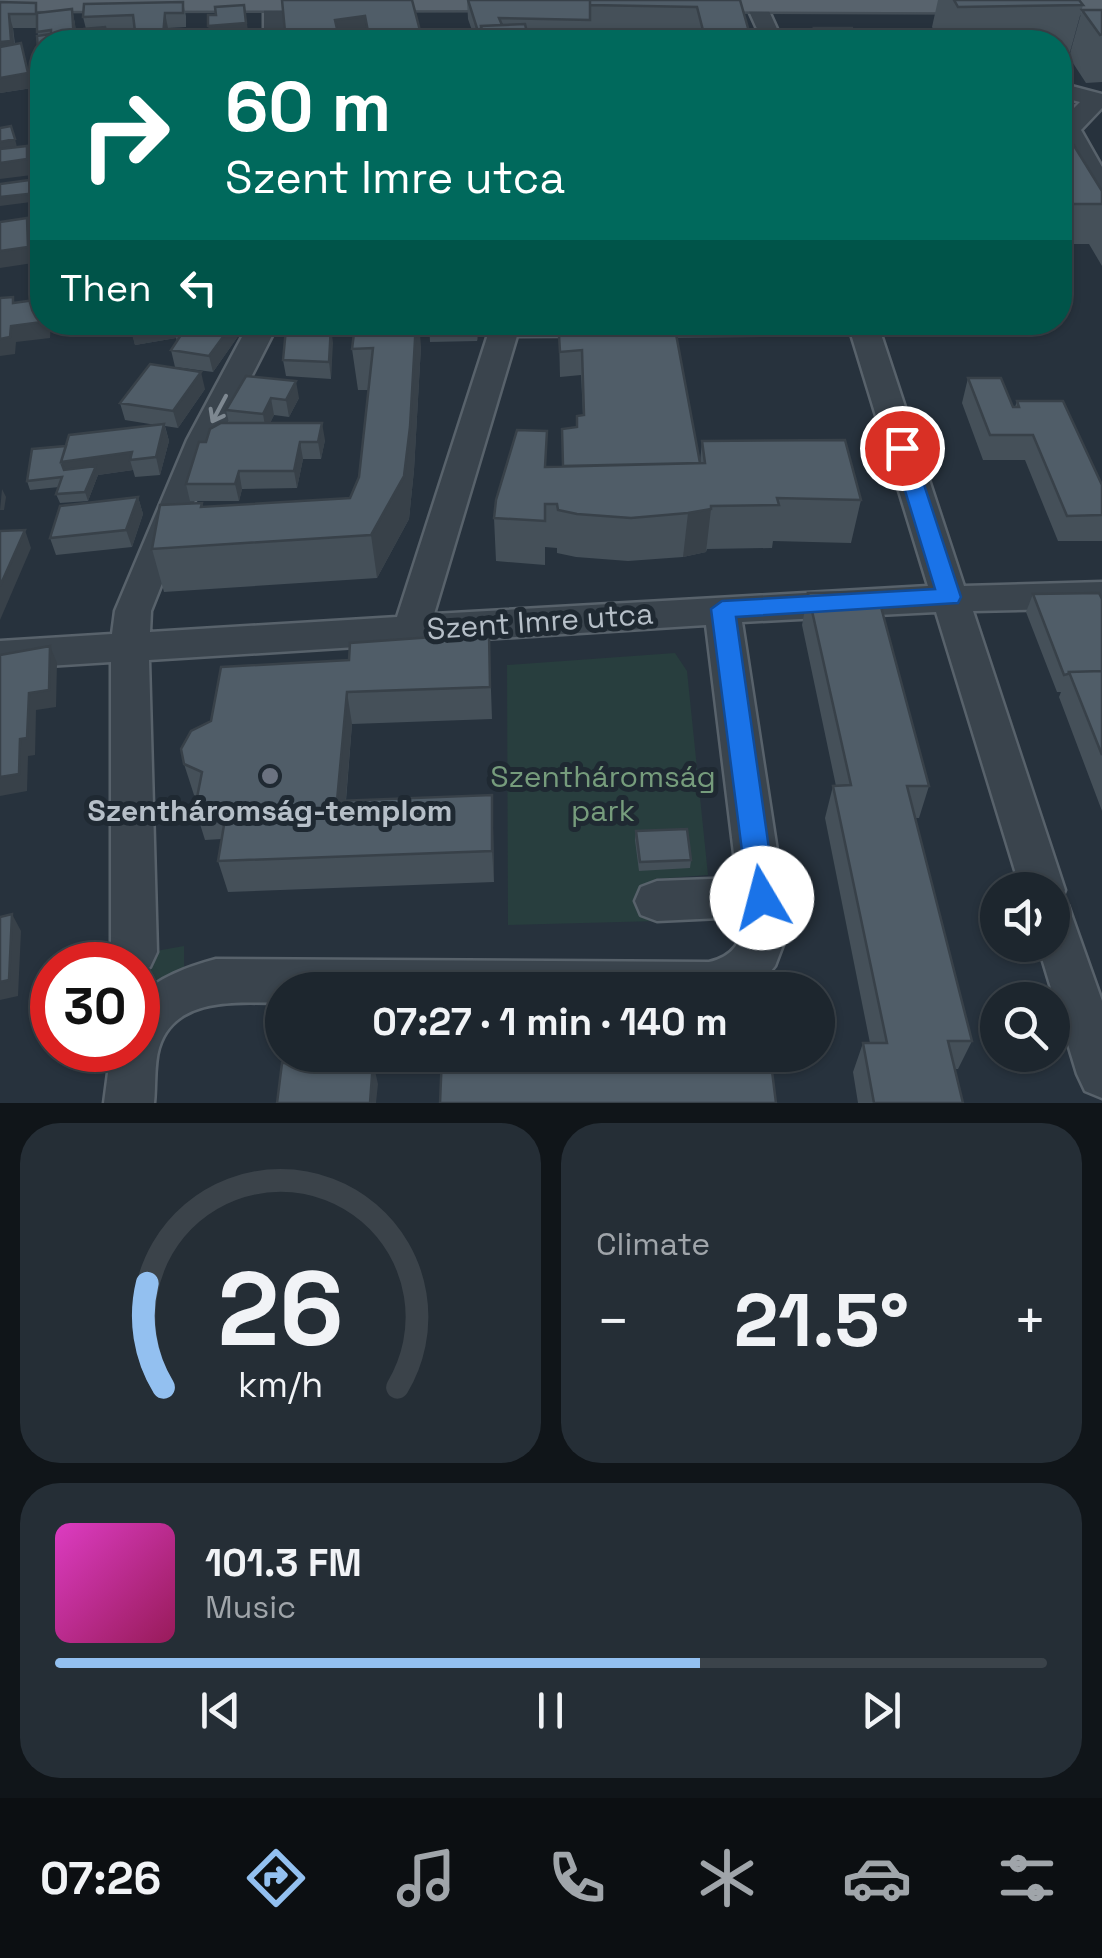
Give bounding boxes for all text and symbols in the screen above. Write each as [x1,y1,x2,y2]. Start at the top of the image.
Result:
text: 60 m [225,62,391,151]
icon: right [60,70,190,200]
text: Szent Imre utca [225,149,565,206]
icon: left [171,260,226,315]
text: Then [60,264,151,312]
one-way arrow [209,393,228,423]
pin [860,406,945,491]
icon: arrive [875,421,930,476]
street label: Szent Imre utca [425,594,655,648]
park label: Szentháromság park [490,757,716,830]
marker: Szentháromság-templom [259,765,281,787]
place label: Szentháromság-templom [88,791,452,830]
position arrow [710,846,814,950]
map controls [980,872,1070,1072]
button: sound [980,872,1070,962]
speed limit sign: 30 [30,942,160,1072]
button: search [980,982,1070,1072]
text: 07:27 · 1 min · 140 m [372,998,728,1046]
text: Climate [596,1224,710,1264]
text: 26 [217,1243,344,1375]
text: 21.5° [734,1272,909,1368]
text: − [596,1286,630,1356]
text: + [1013,1286,1047,1356]
text: km/h [238,1362,323,1407]
text: 101.3 FM [205,1539,362,1587]
text: Music [205,1587,296,1627]
icon: previous [193,1683,248,1738]
icon: pause [523,1683,578,1738]
icon: next [854,1683,909,1738]
icon: directions [241,1843,311,1913]
icon: music [391,1843,461,1913]
icon: phone [542,1843,612,1913]
icon: climate [692,1843,762,1913]
icon: car [842,1843,912,1913]
icon: filters [992,1843,1062,1913]
text: 07:26 [40,1850,161,1907]

